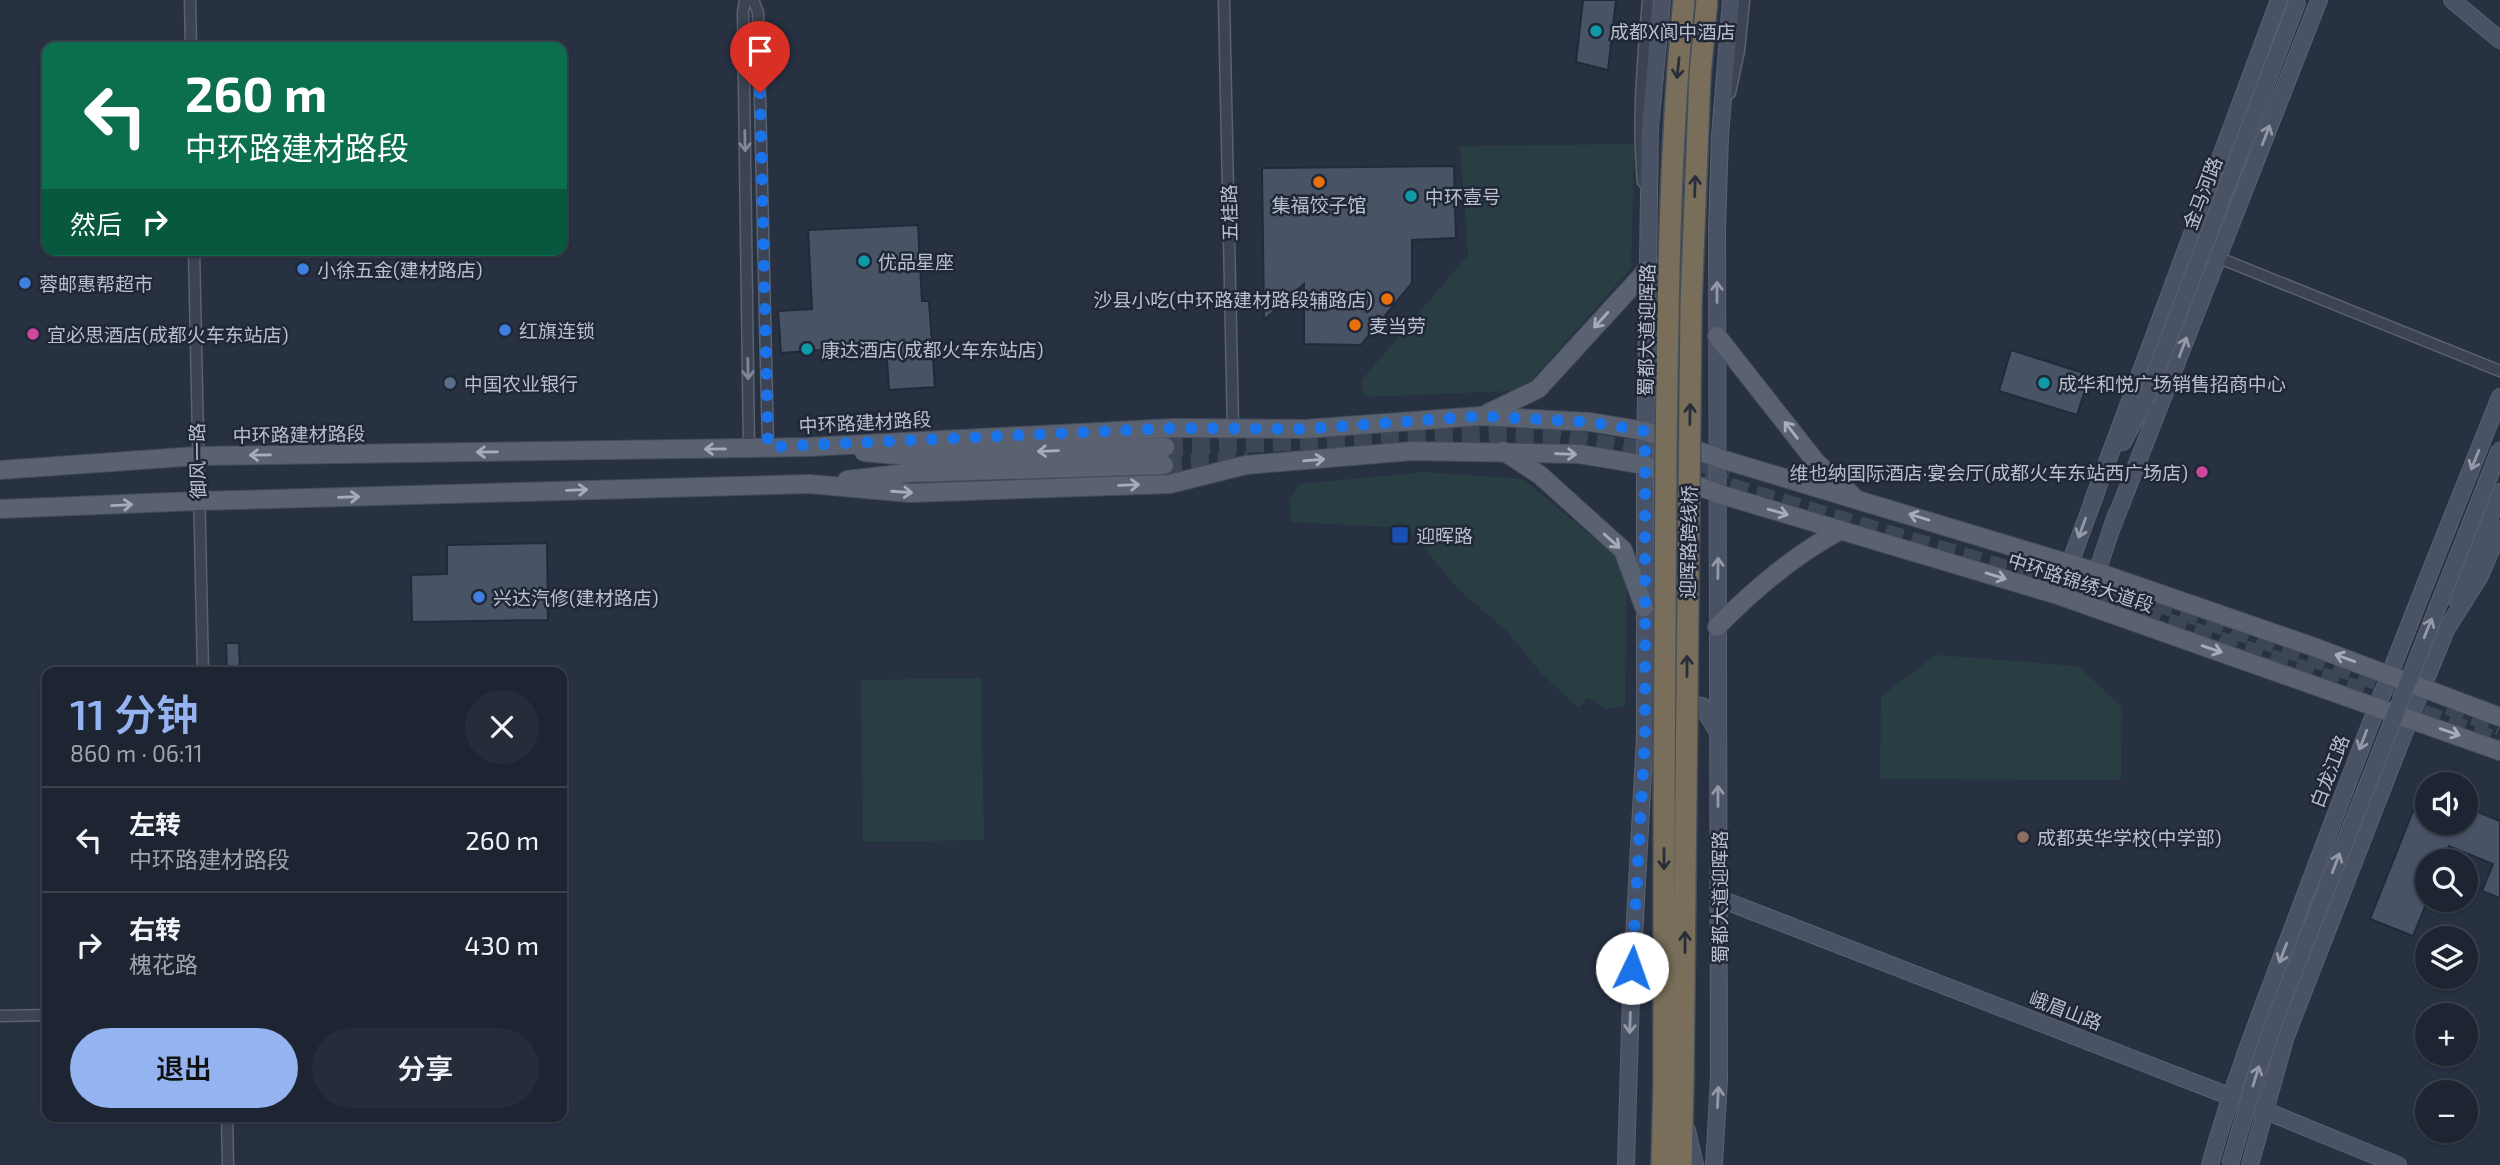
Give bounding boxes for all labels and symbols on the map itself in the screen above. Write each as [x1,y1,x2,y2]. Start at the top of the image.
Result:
place label: 成都X阆中酒店 [1610,20,1736,43]
pin [730,21,790,93]
marker: 成都X阆中酒店 [1588,23,1604,39]
one-way arrow [1671,56,1684,79]
one-way arrow [2260,125,2273,147]
one-way arrow [738,130,751,153]
street label: 金马河路 [2178,153,2226,233]
marker: 集福饺子馆 [1311,174,1327,190]
one-way arrow [1688,175,1702,198]
street label: 五桂路 [1217,184,1241,242]
place label: 中环壹号 [1425,185,1501,208]
marker: 中环壹号 [1403,188,1419,204]
place label: 集福饺子馆 [1271,193,1367,216]
place label: 优品星座 [878,250,954,273]
marker: 优品星座 [856,253,872,269]
place label: 小徐五金(建材路店) [317,258,483,281]
marker: 小徐五金(建材路店) [295,261,311,277]
street label: 蜀都大道迎晖路 [1633,263,1659,397]
place label: 蓉邮惠帮超市 [39,272,153,295]
marker: 蓉邮惠帮超市 [17,275,33,291]
one-way arrow [1710,281,1724,304]
place label: 沙县小吃(中环路建材路段辅路店) [1093,288,1373,311]
marker: 沙县小吃(中环路建材路段辅路店) [1379,291,1395,307]
one-way arrow [1593,311,1609,329]
place label: 麦当劳 [1369,314,1426,337]
marker: 麦当劳 [1347,317,1363,333]
place label: 红旗连锁 [519,319,595,342]
marker: 红旗连锁 [497,322,513,338]
place label: 宜必思酒店(成都火车东站店) [47,323,289,346]
marker: 宜必思酒店(成都火车东站店) [25,326,41,342]
one-way arrow [2177,337,2190,359]
place label: 康达酒店(成都火车东站店) [821,338,1044,361]
marker: 康达酒店(成都火车东站店) [799,341,815,357]
one-way arrow [741,357,755,380]
place label: 中国农业银行 [464,372,578,395]
place label: 成华和悦广场销售招商中心 [2058,372,2286,395]
marker: 中国农业银行 [442,375,458,391]
marker: 成华和悦广场销售招商中心 [2036,375,2052,391]
one-way arrow [1683,402,1697,425]
street label: 中环路建材路段 [798,407,932,437]
street label: 中环路建材路段 [232,421,366,447]
one-way arrow [1784,421,1799,440]
street label: 御风一路 [185,423,209,499]
one-way arrow [704,442,727,456]
one-way arrow [1036,444,1059,458]
one-way arrow [476,445,499,459]
one-way arrow [1554,447,1577,460]
one-way arrow [249,448,272,462]
one-way arrow [2467,449,2480,470]
one-way arrow [1303,453,1325,466]
place label: 维也纳国际酒店·宴会厅(成都火车东站西广场店) [1790,461,2188,484]
marker: 维也纳国际酒店·宴会厅(成都火车东站西广场店) [2194,464,2210,480]
one-way arrow [1117,479,1140,492]
one-way arrow [565,484,588,497]
one-way arrow [890,485,913,498]
street label: 迎晖路跨线桥 [1676,485,1700,599]
one-way arrow [338,490,361,503]
one-way arrow [110,498,133,511]
one-way arrow [1767,506,1789,519]
one-way arrow [1909,510,1931,523]
one-way arrow [2075,516,2088,538]
place label: 迎晖路 [1416,524,1473,547]
marker: 迎晖路 [1390,525,1410,545]
one-way arrow [1603,532,1620,549]
street label: 中环路锦绣大道段 [2005,548,2157,616]
one-way arrow [1711,557,1725,580]
one-way arrow [1985,571,2007,584]
place label: 兴达汽修(建材路店) [493,586,659,609]
marker: 兴达汽修(建材路店) [471,589,487,605]
one-way arrow [2423,618,2436,640]
one-way arrow [2200,644,2222,656]
one-way arrow [2334,651,2356,663]
one-way arrow [1680,654,1694,677]
one-way arrow [2438,727,2460,739]
one-way arrow [2356,728,2369,750]
street label: 白龙江路 [2305,731,2353,811]
one-way arrow [1711,785,1725,808]
place label: 成都英华学校(中学部) [2037,826,2222,849]
marker: 成都英华学校(中学部) [2015,829,2031,845]
street label: 蜀都大道迎晖路 [1708,830,1731,964]
one-way arrow [1657,847,1671,870]
one-way arrow [2331,853,2344,874]
position arrow [1595,931,1669,1005]
one-way arrow [1678,931,1691,954]
one-way arrow [2276,941,2289,963]
street label: 峨眉山路 [2026,986,2106,1034]
one-way arrow [1624,1011,1637,1034]
one-way arrow [2250,1065,2263,1087]
one-way arrow [1712,1086,1725,1109]

